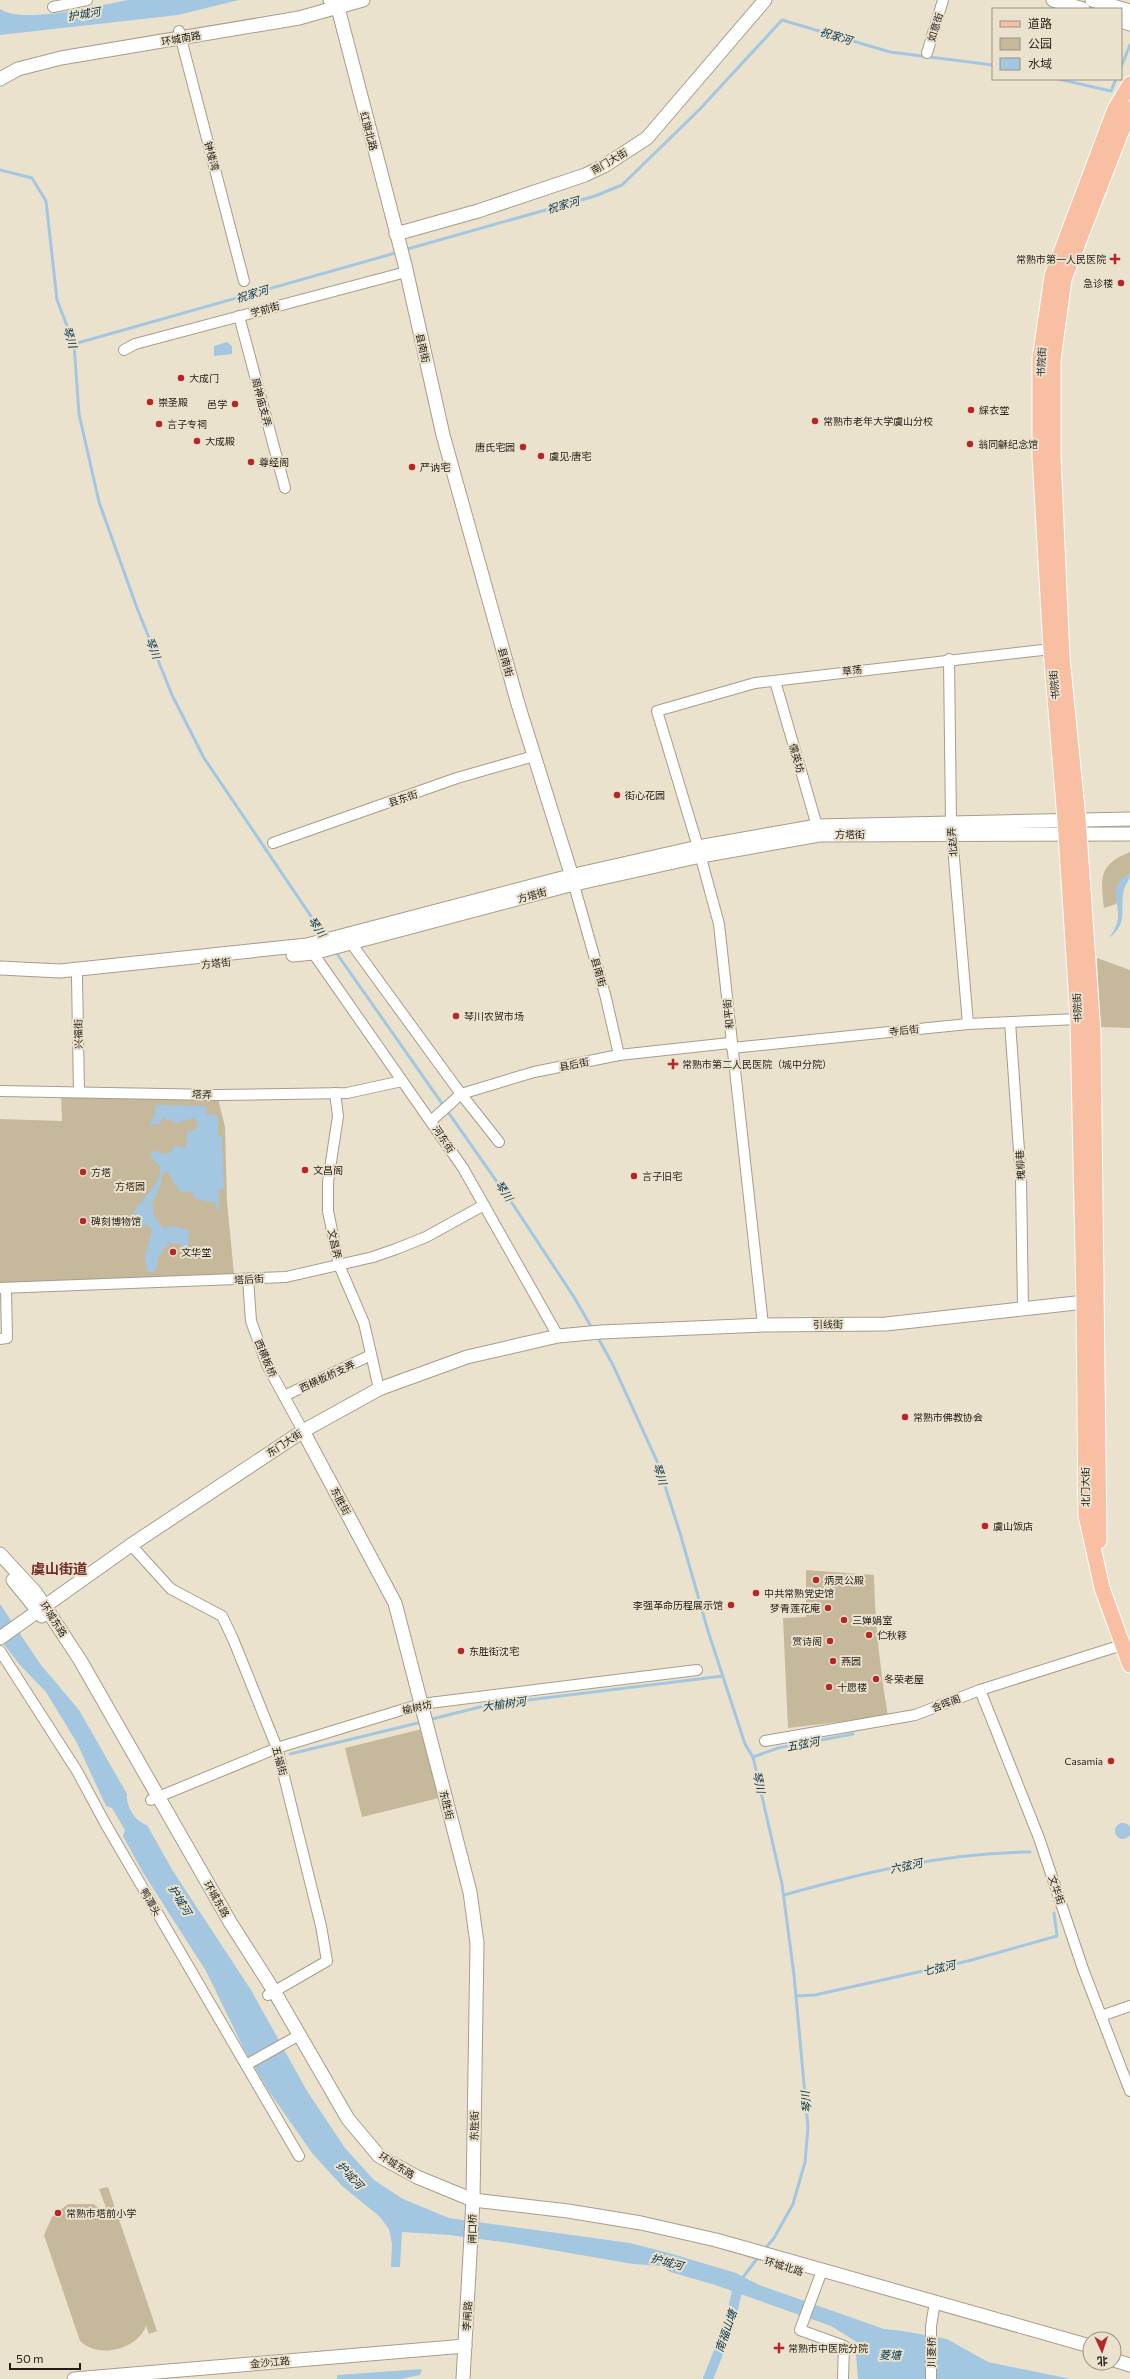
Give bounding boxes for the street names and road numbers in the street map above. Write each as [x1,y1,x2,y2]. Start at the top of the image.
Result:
street label: 如意街 [925,11,945,43]
street label: 环城南路 [160,29,202,47]
street label: 红旗北路 [358,110,380,152]
street label: 钟楼湾 [202,140,222,172]
street label: 南门大街 [589,146,629,176]
street label: 学前街 [249,299,281,319]
street label: 县南街 [414,332,432,364]
street label: 书院街 [1034,347,1048,377]
street label: 周神庙支弄 [250,376,274,428]
street label: 县南街 [496,646,516,678]
street label: 草荡 [841,663,863,677]
street label: 书院街 [1047,670,1061,700]
street label: 儒英坊 [787,742,807,774]
street label: 县东街 [387,787,419,809]
street label: 北赵弄 [945,827,959,857]
street label: 方塔街 [835,828,865,840]
street label: 方塔街 [516,885,548,905]
street label: 方塔街 [200,955,232,971]
street label: 县南街 [589,956,609,988]
street label: 书院街 [1070,993,1084,1023]
street label: 和平街 [720,998,736,1030]
street label: 兴福街 [72,1019,84,1049]
street label: 寺后街 [888,1022,920,1038]
street label: 县后街 [558,1055,590,1073]
street label: 塔弄 [192,1087,212,1101]
street label: 河东街 [431,1123,457,1155]
street label: 槐柳巷 [1013,1150,1027,1180]
street label: 文昌弄 [326,1228,344,1260]
street label: 塔后街 [234,1272,264,1286]
street label: 引线街 [813,1318,843,1330]
street label: 西横板桥 [253,1337,279,1379]
street label: 西横板桥支弄 [297,1358,357,1394]
street label: 东门大街 [264,1427,304,1459]
street label: 北门大街 [1079,1467,1091,1507]
street label: 东胜街 [329,1485,353,1517]
street label: 环城东路 [38,1599,70,1639]
street label: 含晖阁 [930,1692,962,1714]
street label: 榆树坊 [401,1698,433,1716]
street label: 五福街 [270,1745,290,1777]
street label: 东胜街 [438,1789,456,1821]
street label: 文华街 [1046,1874,1068,1906]
street label: 环城东路 [202,1879,232,1919]
street label: 鸭潭头 [138,1886,164,1918]
street label: 东胜街 [468,2111,480,2141]
street label: 环城东路 [377,2149,417,2181]
street label: 闸口桥 [466,2214,478,2244]
street label: 环城北路 [763,2254,805,2278]
street label: 李闸路 [460,2301,474,2331]
street label: 川菱桥 [925,2337,937,2367]
street label: 金沙江路 [250,2354,290,2370]

